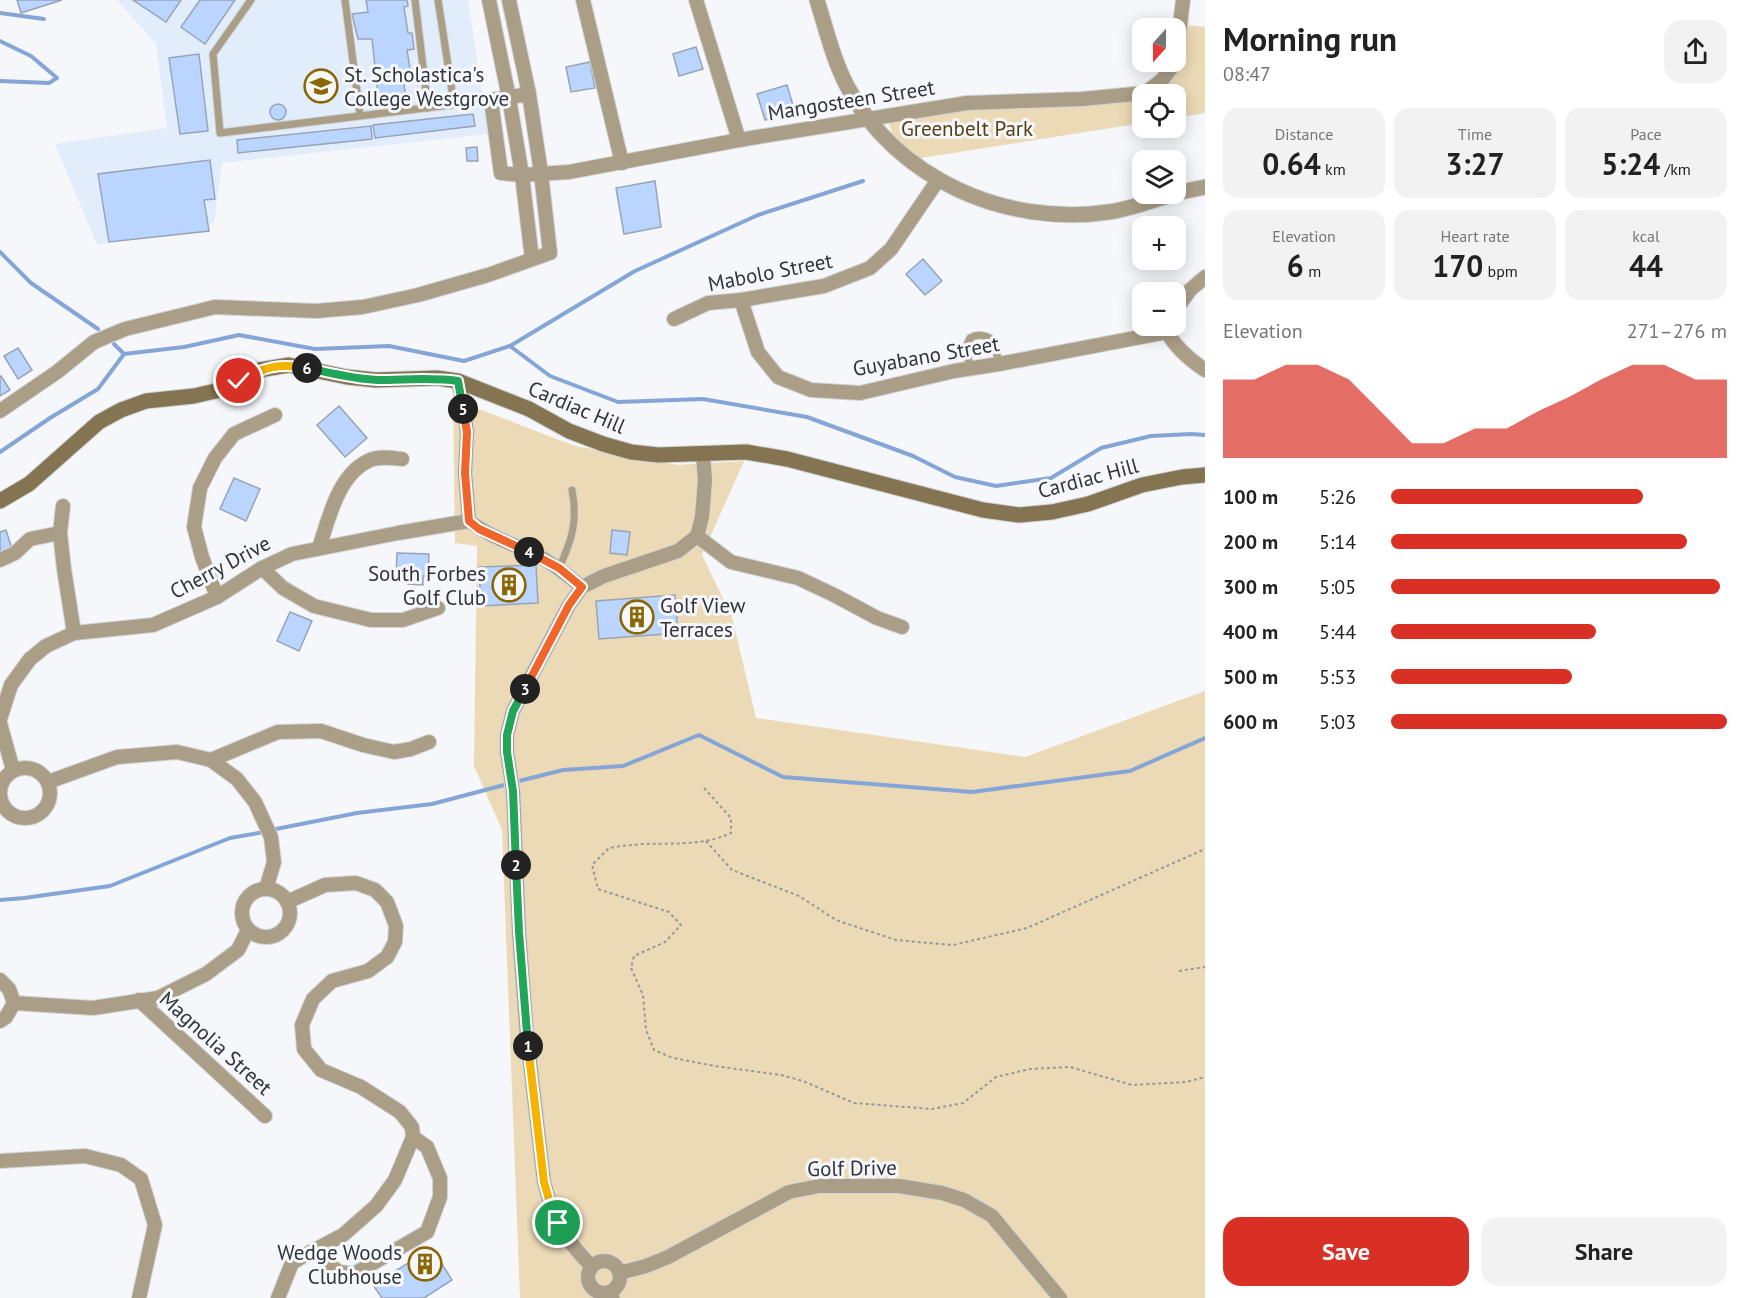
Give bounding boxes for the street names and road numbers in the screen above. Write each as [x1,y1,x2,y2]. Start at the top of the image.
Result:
street label: Mangosteen Street [766,73,936,127]
street label: Mabolo Street [705,247,835,297]
street label: Guyabano Street [851,330,1001,382]
street label: Cardiac Hill [524,374,630,440]
street label: Cardiac Hill [1035,452,1141,504]
street label: Cherry Drive [165,529,275,605]
street label: Magnolia Street [154,985,278,1101]
street label: Golf Drive [807,1154,897,1182]

